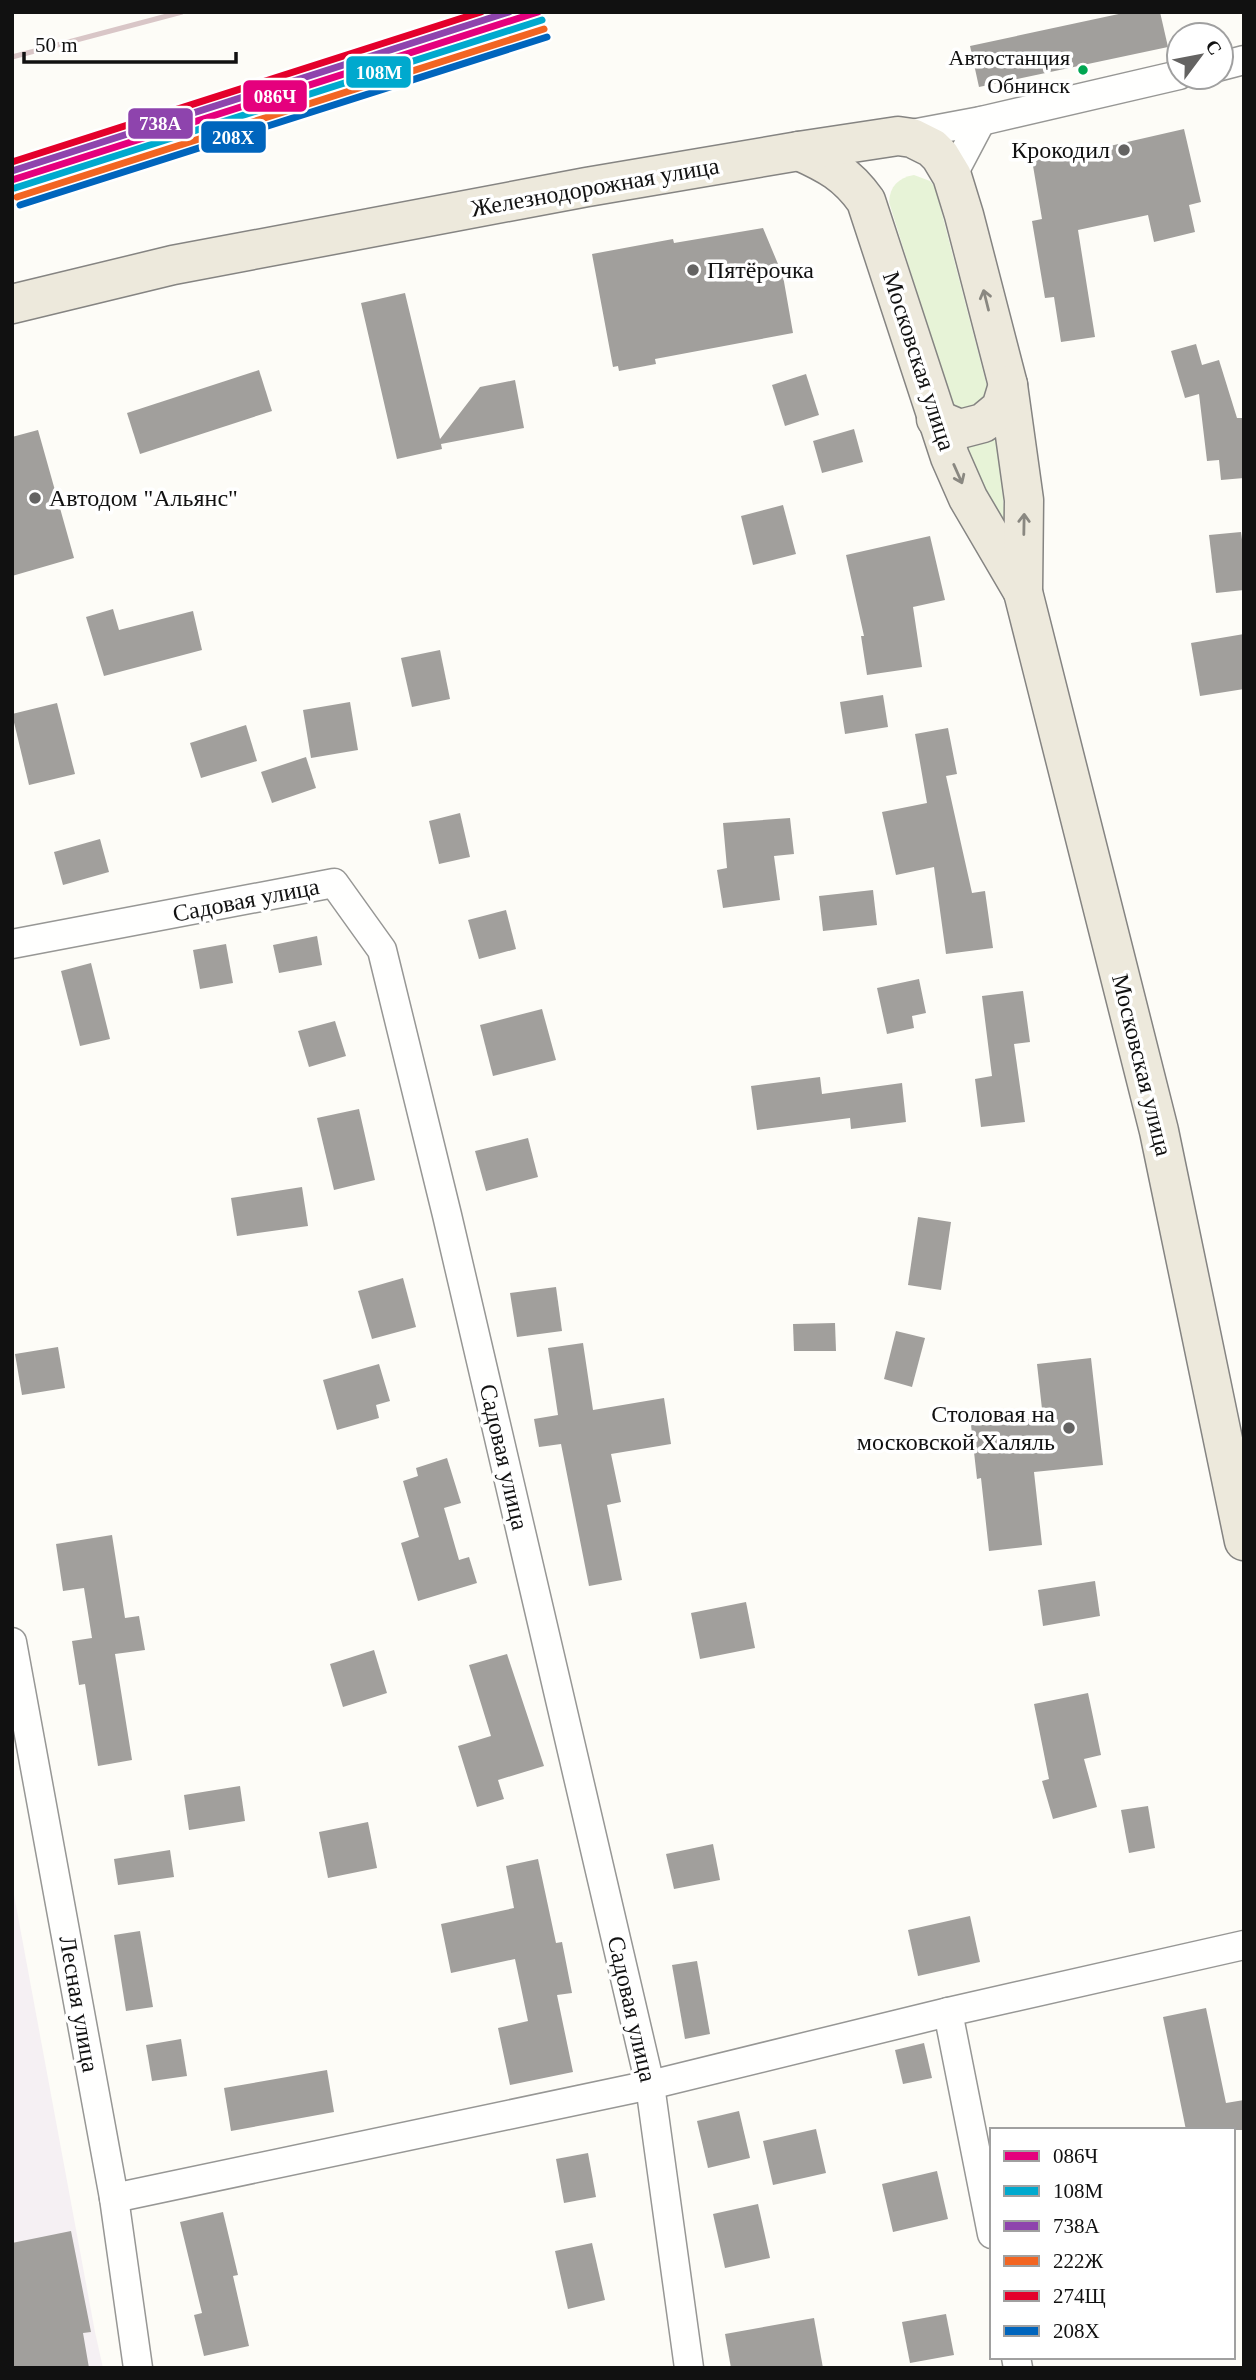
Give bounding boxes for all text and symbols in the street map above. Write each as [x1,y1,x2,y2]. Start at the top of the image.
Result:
scale bar [24,21,236,65]
north arrow [1165,21,1235,91]
text: 50 m [35,33,78,57]
text: С [1201,36,1227,59]
place label: Автостанция Обнинск [949,45,1070,98]
line badge: 108М [345,55,412,89]
text: 108М [356,62,402,83]
marker: Автостанция Обнинск [1076,63,1090,77]
line badge: 086Ч [242,79,308,113]
text: 086Ч [254,86,296,107]
line badge: 738А [127,107,194,140]
text: 738А [139,113,181,134]
line badge: 208Х [200,120,267,154]
text: 208Х [212,127,254,148]
place label: Крокодил [1011,137,1110,163]
marker: Крокодил [1116,142,1132,158]
street label: Железнодорожная улица [469,152,721,222]
place label: Пятёрочка [707,257,814,283]
marker: Пятёрочка [685,262,701,278]
street label: Московская улица [878,268,960,454]
one-way arrow [979,290,992,312]
one-way arrow [952,463,965,484]
place label: Автодом "Альянс" [49,485,238,511]
marker: Автодом "Альянс" [27,490,43,506]
one-way arrow [1017,513,1031,536]
street label: Садовая улица [170,873,322,927]
street label: Московская улица [1107,971,1177,1159]
street label: Садовая улица [475,1382,533,1533]
place label: Столовая на московской Халяль [857,1401,1055,1455]
marker: Столовая на московской Халяль [1061,1420,1077,1436]
street label: Лесная улица [54,1934,104,2074]
street label: Садовая улица [603,1934,661,2085]
legend [990,2128,1235,2359]
text: 086Ч [1053,2144,1099,2168]
text: 108М [1053,2179,1104,2203]
text: 738А [1053,2214,1101,2238]
text: 222Ж [1053,2249,1104,2273]
text: 274Щ [1053,2284,1106,2308]
text: 208Х [1053,2319,1100,2343]

